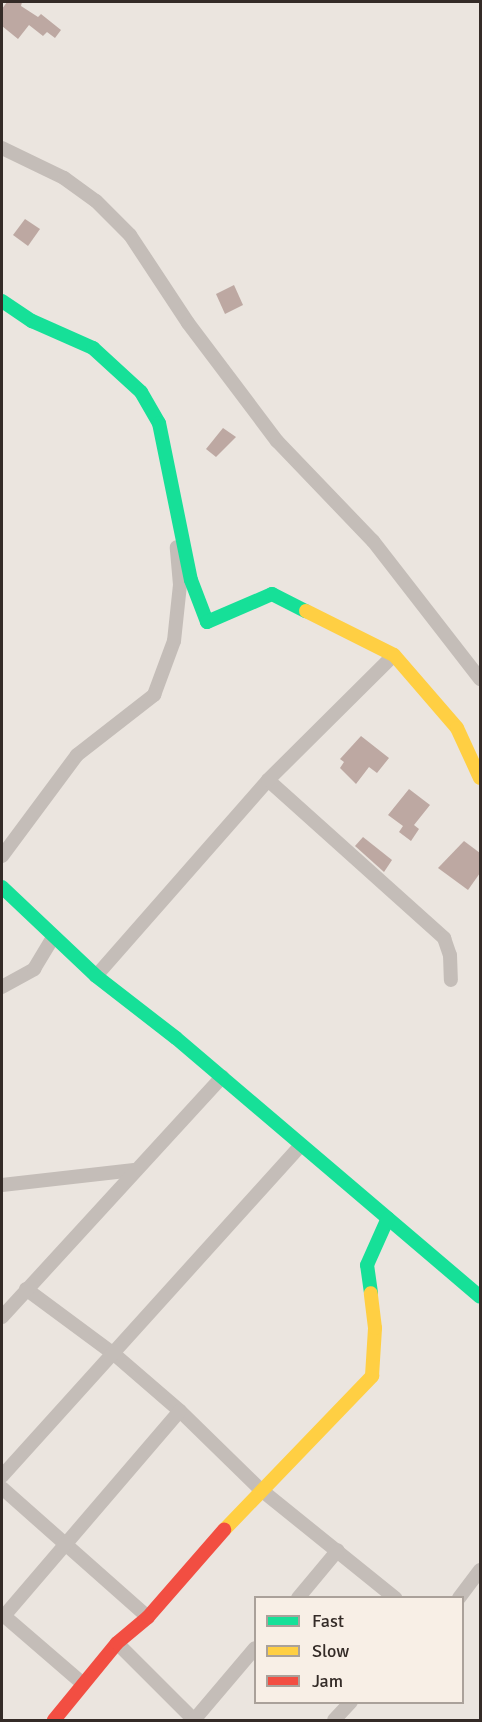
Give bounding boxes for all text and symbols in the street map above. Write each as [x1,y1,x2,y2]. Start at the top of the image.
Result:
legend [254,1596,464,1704]
text: Fast [312,1610,344,1632]
text: Slow [312,1640,349,1662]
text: Jam [312,1670,343,1692]

